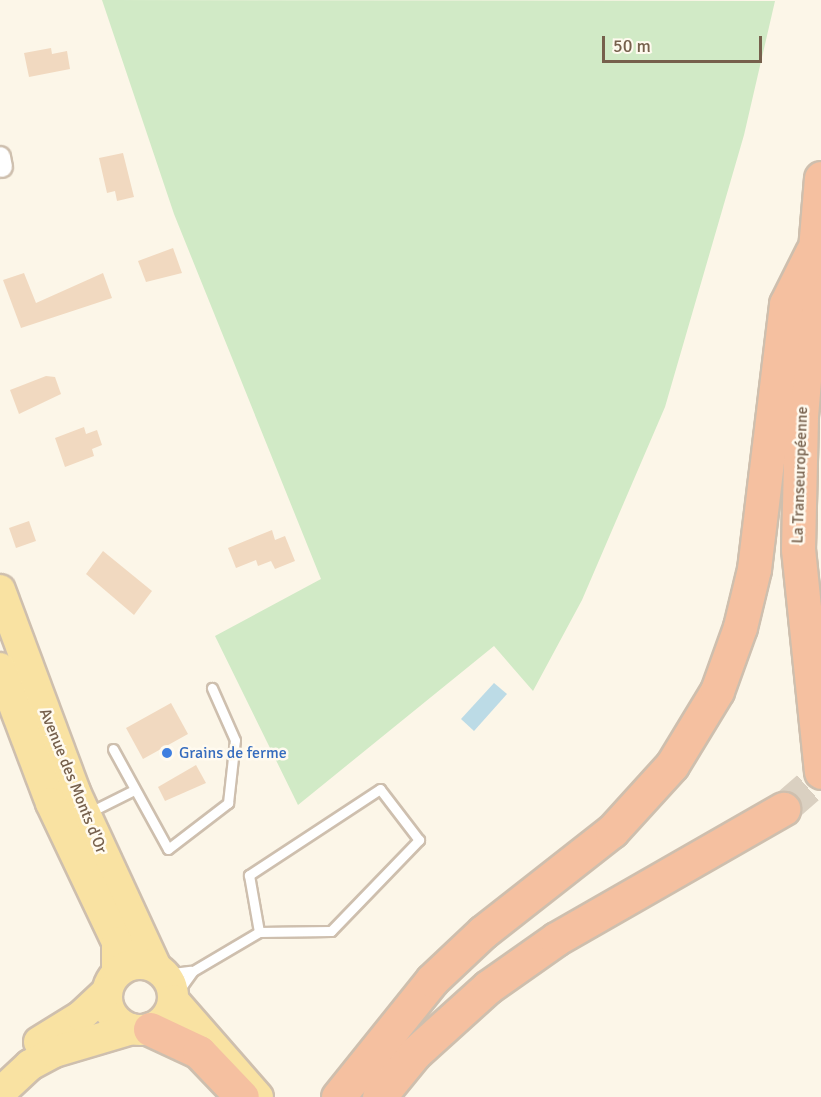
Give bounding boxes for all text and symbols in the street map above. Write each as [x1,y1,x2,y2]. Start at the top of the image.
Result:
scale bar [605,24,766,62]
text: 50 m [613,35,651,57]
street label: La Transeuropéenne [788,406,812,544]
street label: Avenue des Monts d'Or [35,706,111,856]
place label: Grains de ferme [179,743,287,763]
marker: Grains de ferme [160,746,174,760]

